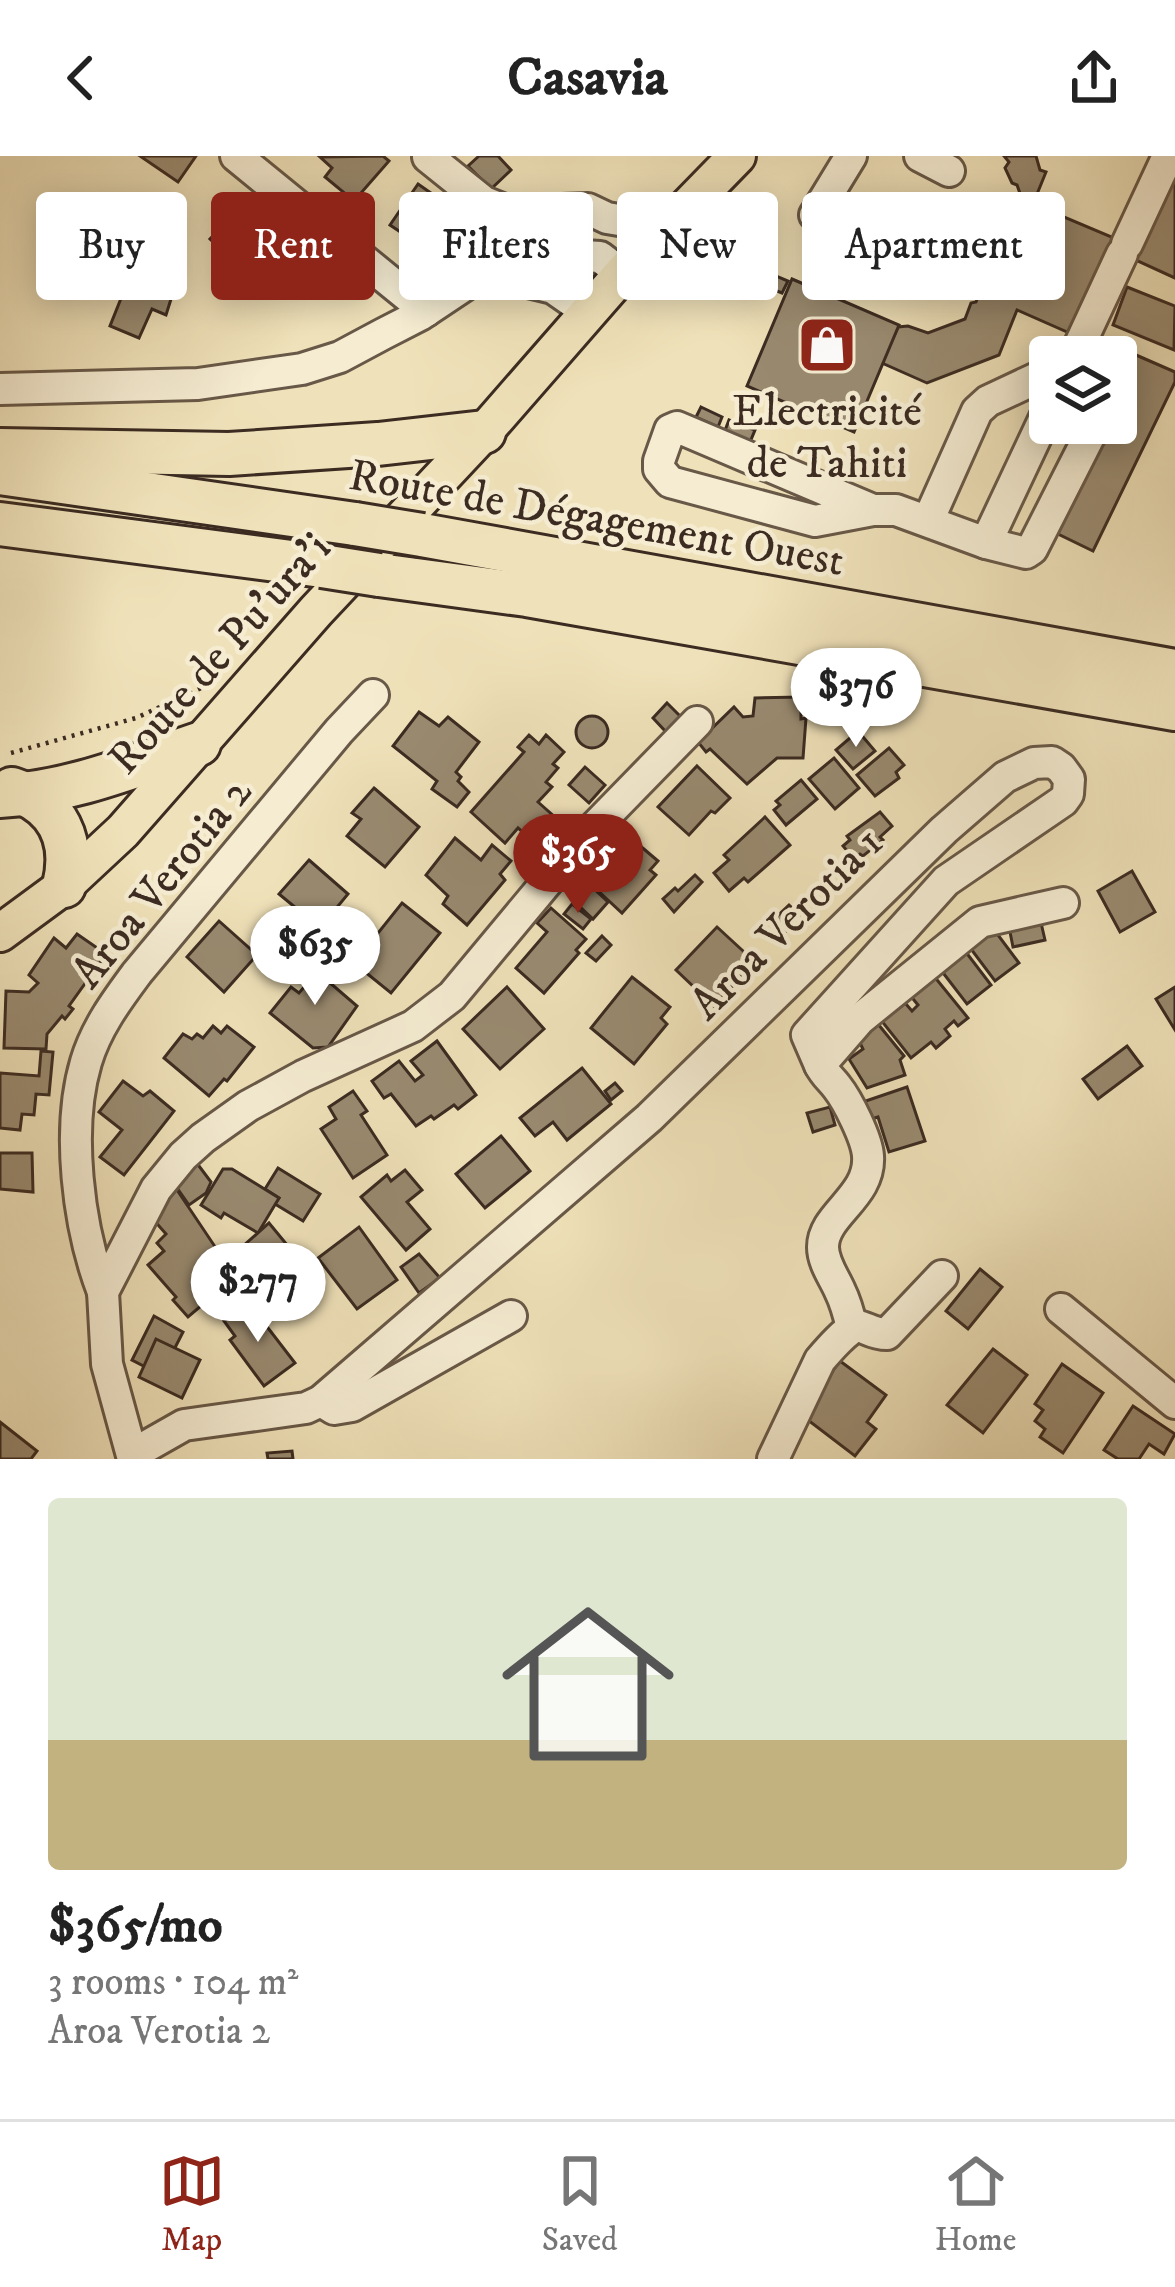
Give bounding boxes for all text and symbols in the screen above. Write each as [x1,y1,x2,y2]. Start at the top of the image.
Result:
icon: back [48,45,114,111]
text: Casavia [507,45,668,112]
icon: share [1061,45,1127,111]
chip: Buy [36,192,187,300]
chip: Rent [211,192,375,300]
chip: Filters [399,192,593,300]
chip: New [617,192,778,300]
chip: Apartment [802,192,1065,300]
shop icon: Electricité de Tahiti [796,314,858,376]
map controls [1029,336,1137,444]
button: layers [1029,336,1137,444]
place label: Electricité de Tahiti [732,384,922,492]
street label: Route de Dégagement Ouest [345,448,848,590]
street label: Route de Pu'ura'i [97,521,344,787]
pin: $376 [785,648,927,750]
text: $376 [818,662,894,711]
street label: Aroa Verotia 2 [60,766,265,1000]
pin: $365 [507,814,649,916]
street label: Aroa Verotia 1 [679,816,896,1033]
text: $365 [540,828,616,877]
pin: $635 [244,906,386,1008]
text: $635 [277,920,353,969]
pin: $277 [187,1243,329,1345]
text: $277 [218,1257,298,1306]
icon: home [480,1576,696,1792]
text: $365/mo [48,1894,223,1958]
text: 3 rooms · 104 m² [48,1958,298,2007]
text: Aroa Verotia 2 [48,2007,270,2056]
tab: Map [159,2148,225,2261]
tab: Saved [542,2148,618,2261]
tab: Home [935,2148,1016,2261]

